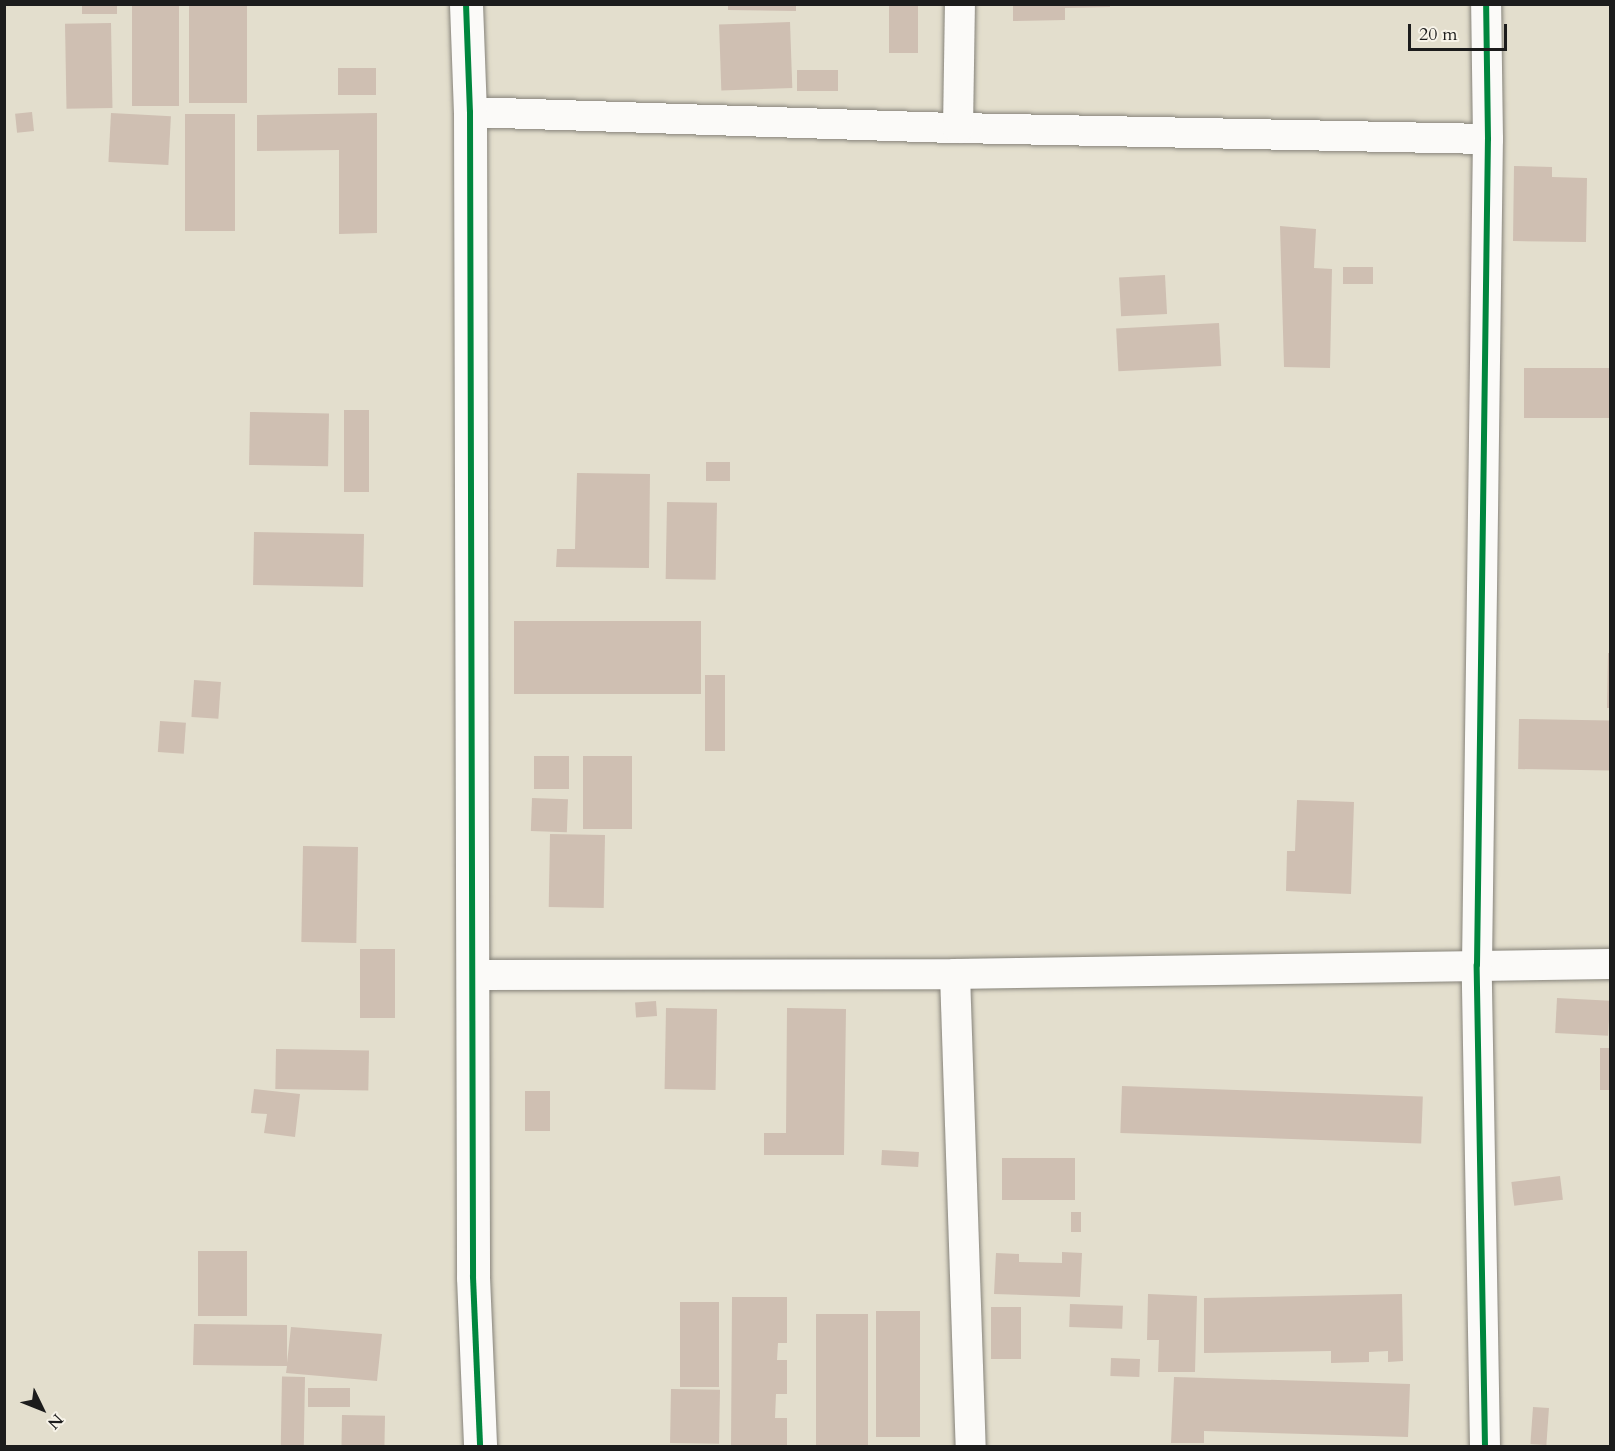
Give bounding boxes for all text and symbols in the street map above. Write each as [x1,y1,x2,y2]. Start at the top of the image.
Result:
scale bar [1411,12,1510,50]
text: 20 m [1419,22,1458,47]
north arrow [12,1379,72,1439]
text: N [42,1409,68,1434]

